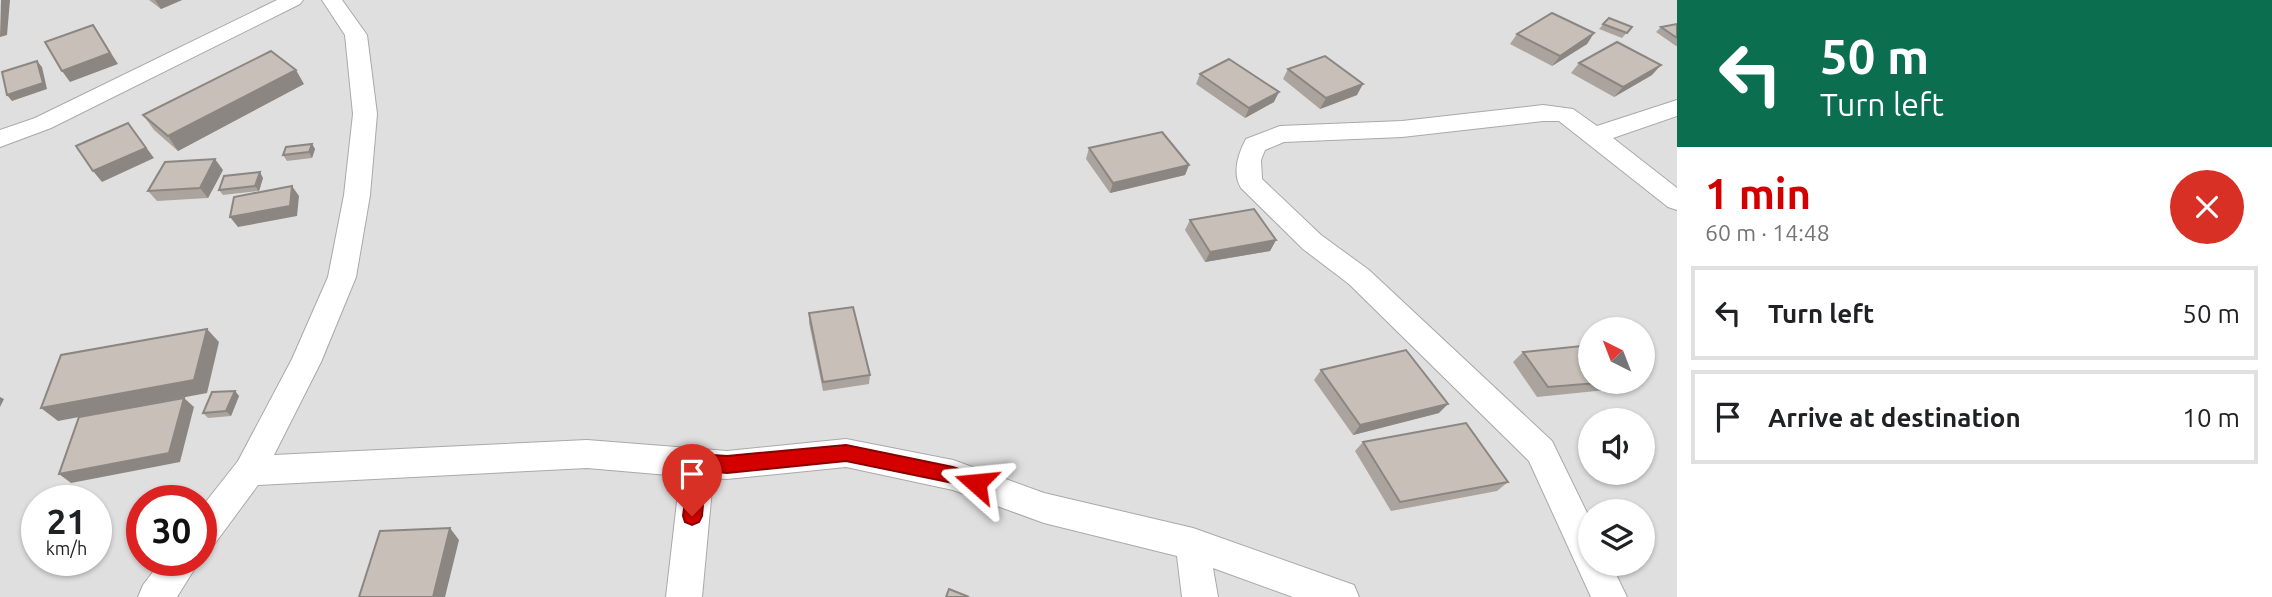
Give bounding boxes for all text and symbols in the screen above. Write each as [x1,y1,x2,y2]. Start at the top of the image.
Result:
icon: left [1705,28,1796,119]
text: 50 m [1820,28,1929,83]
text: Turn left [1820,86,1944,122]
text: 1 min [1705,170,1811,217]
button: close [2170,170,2244,244]
text: 60 m · 14:48 [1705,220,1830,245]
icon: left [1709,294,1747,332]
text: Turn left [1768,299,1874,328]
text: 50 m [2182,299,2240,328]
north arrow [1578,317,1656,394]
map controls [1578,317,1655,576]
icon: arrive [1709,398,1747,436]
text: Arrive at destination [1768,403,2021,432]
text: 10 m [2182,403,2240,432]
button: sound [1578,408,1655,485]
pin [662,444,722,516]
position arrow [939,446,1013,520]
icon: arrive [673,455,711,493]
speed limit sign: 30 [126,485,217,576]
button: layers [1578,499,1655,576]
text: 21 [47,501,86,541]
text: km/h [46,538,87,558]

